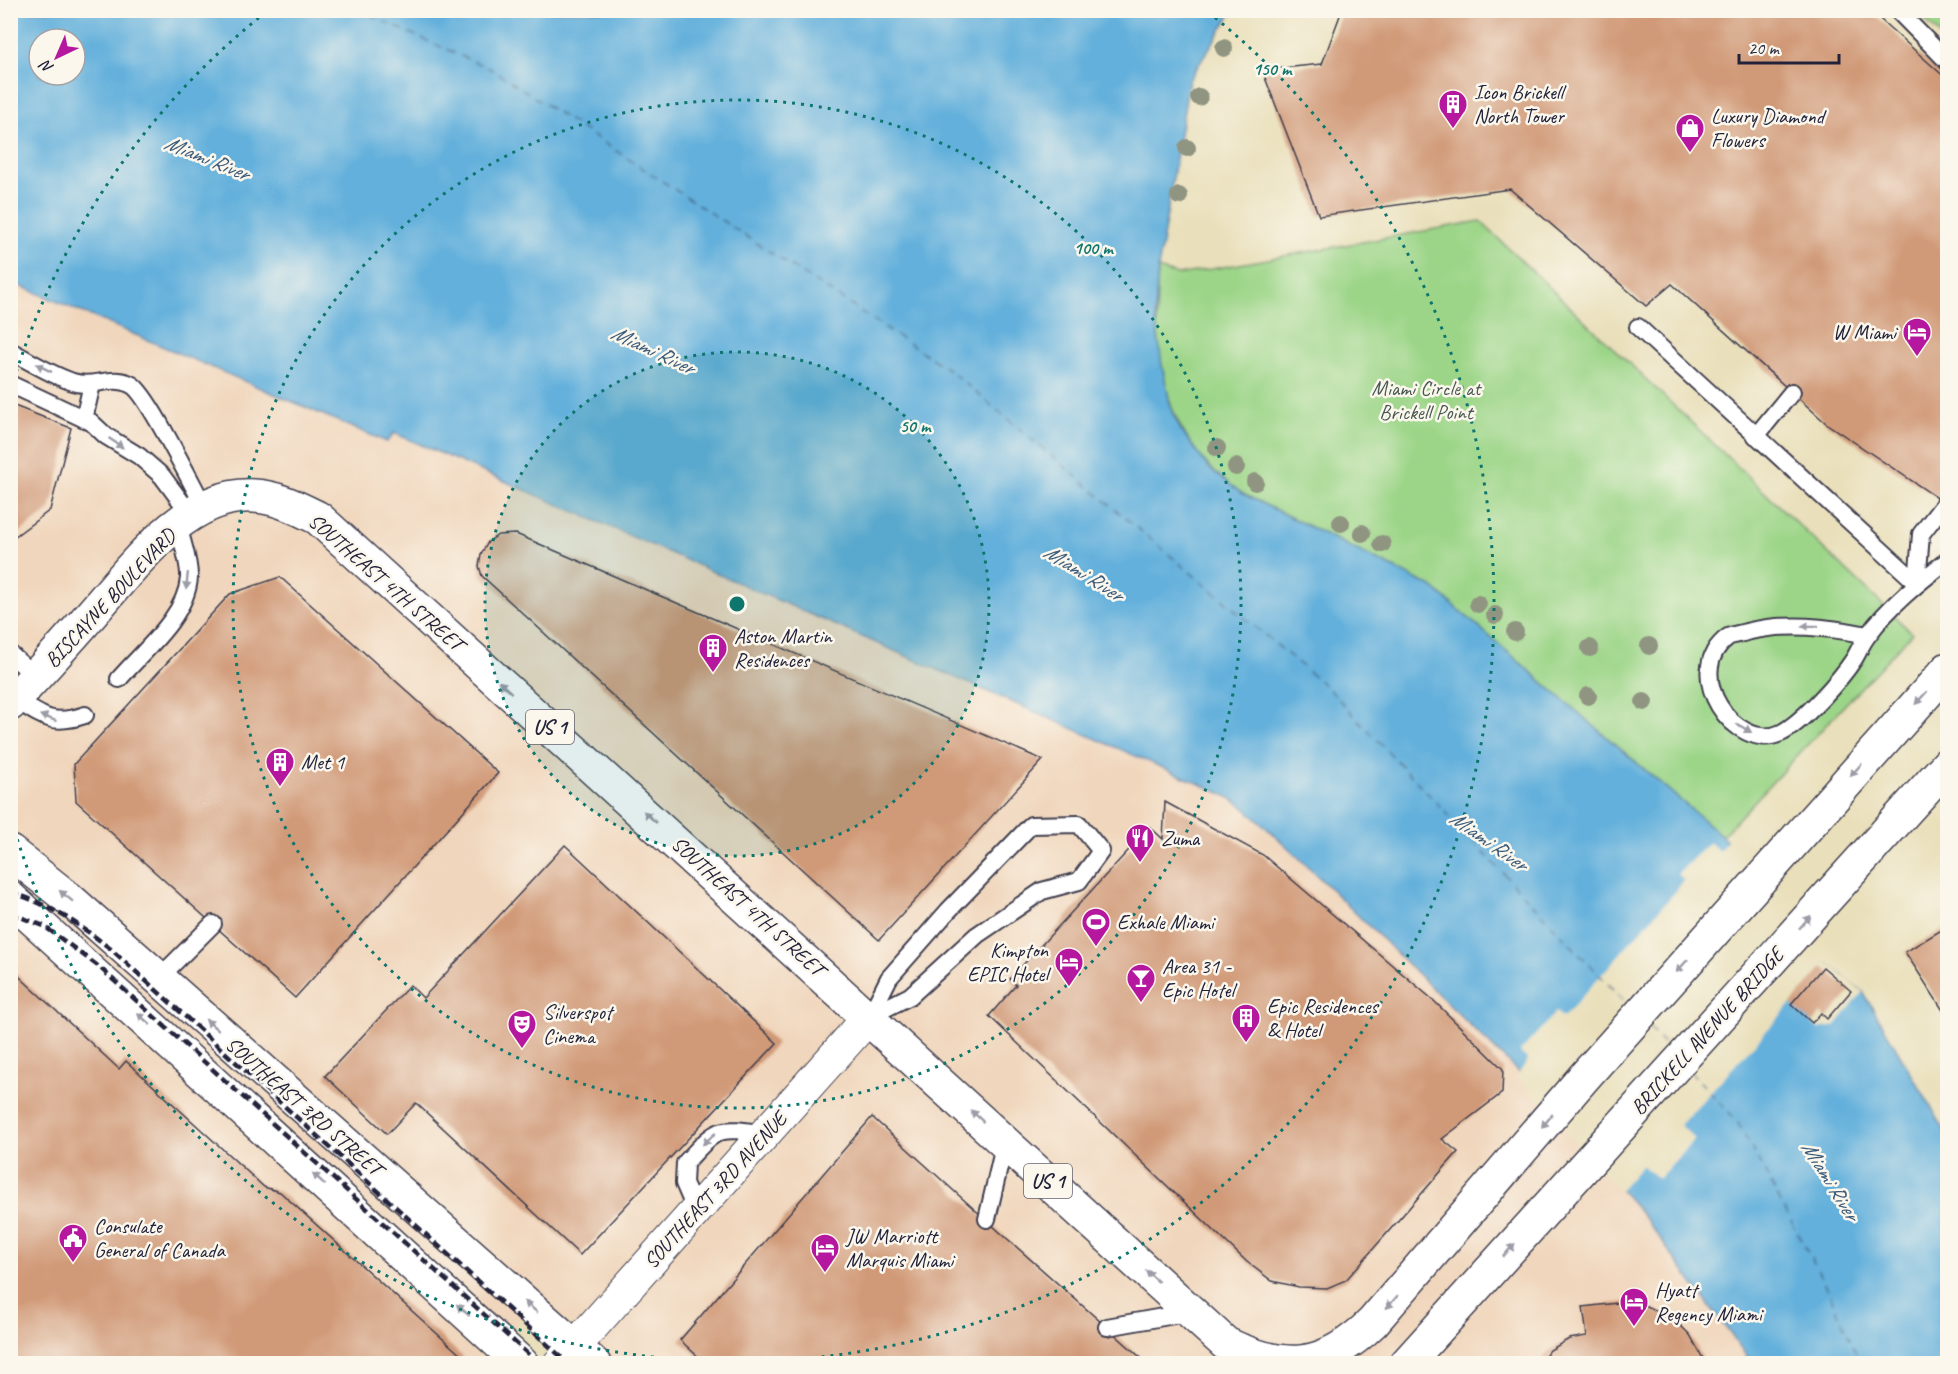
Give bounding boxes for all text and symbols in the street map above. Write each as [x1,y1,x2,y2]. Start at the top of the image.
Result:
north arrow [27,27,87,87]
scale bar [1739,27,1840,65]
text: 20 m [1748,37,1781,59]
text: N [35,54,58,78]
text: 150 m [1253,58,1293,80]
place label: Icon Brickell North Tower [1474,79,1566,129]
building icon: Icon Brickell North Tower [1437,88,1469,130]
place label: Luxury Diamond Flowers [1711,103,1827,153]
shop icon: Luxury Diamond Flowers [1674,112,1706,154]
water label: Miami River [160,128,257,189]
text: 100 m [1074,237,1114,259]
hotel icon: W Miami [1901,316,1933,358]
water label: Miami River [607,319,702,383]
place label: W Miami [1833,319,1899,345]
one-way arrow [36,363,53,373]
park label: Miami Circle at Brickell Point [1372,375,1483,425]
text: 50 m [900,415,932,437]
one-way arrow [107,437,123,449]
street label: SOUTHEAST 4TH STREET [303,508,473,660]
street label: BISCAYNE BOULEVARD [39,522,182,673]
water label: Miami River [1039,538,1132,610]
one-way arrow [182,572,192,591]
centre of rings [727,594,747,614]
one-way arrow [1801,621,1820,631]
place label: Aston Martin Residences [734,623,833,673]
building icon: Aston Martin Residences [697,632,729,674]
one-way arrow [498,680,512,694]
one-way arrow [1914,690,1928,705]
road number: US 1 [526,710,574,744]
one-way arrow [39,712,57,722]
one-way arrow [1736,723,1753,733]
building icon: Met 1 [264,746,296,788]
place label: Met 1 [301,749,346,775]
one-way arrow [1850,762,1863,777]
water label: Miami River [1444,804,1536,880]
one-way arrow [642,810,657,824]
restaurant icon: Zuma [1124,822,1156,864]
place label: Zuma [1161,825,1201,851]
street label: SOUTHEAST 4TH STREET [666,830,834,985]
one-way arrow [58,890,73,903]
sports icon: Exhale Miami [1080,906,1112,948]
place label: Exhale Miami [1117,909,1217,935]
one-way arrow [1798,915,1811,930]
place label: Kimpton EPIC Hotel [967,937,1051,987]
street label: BRICKELL AVENUE BRIDGE [1625,940,1791,1120]
hotel icon: Kimpton EPIC Hotel [1053,946,1085,988]
place label: Area 31 - Epic Hotel [1162,953,1237,1003]
one-way arrow [1676,958,1689,973]
bar icon: Area 31 - Epic Hotel [1125,962,1157,1004]
place label: Epic Residences & Hotel [1267,993,1380,1043]
place label: Silverspot Cinema [543,999,615,1049]
building icon: Epic Residences & Hotel [1230,1002,1262,1044]
theatre icon: Silverspot Cinema [506,1008,538,1050]
one-way arrow [137,1013,152,1026]
one-way arrow [205,1019,220,1032]
street label: SOUTHEAST 3RD STREET [220,1031,392,1185]
street label: SOUTHEAST 3RD AVENUE [638,1104,794,1274]
one-way arrow [970,1110,985,1123]
one-way arrow [1541,1113,1554,1128]
one-way arrow [702,1132,717,1146]
water label: Miami River [1795,1136,1868,1229]
road number: US 1 [1024,1164,1072,1198]
one-way arrow [312,1173,327,1186]
place label: Consulate General of Canada [94,1213,226,1263]
public building icon: Consulate General of Canada [57,1222,89,1264]
place label: JW Marriott Marquis Miami [845,1223,956,1273]
hotel icon: JW Marriott Marquis Miami [809,1232,841,1274]
one-way arrow [1502,1243,1515,1258]
one-way arrow [1145,1270,1160,1283]
place label: Hyatt Regency Miami [1655,1277,1765,1327]
hotel icon: Hyatt Regency Miami [1618,1286,1650,1328]
one-way arrow [1385,1294,1399,1309]
one-way arrow [524,1301,539,1314]
one-way arrow [456,1303,471,1317]

